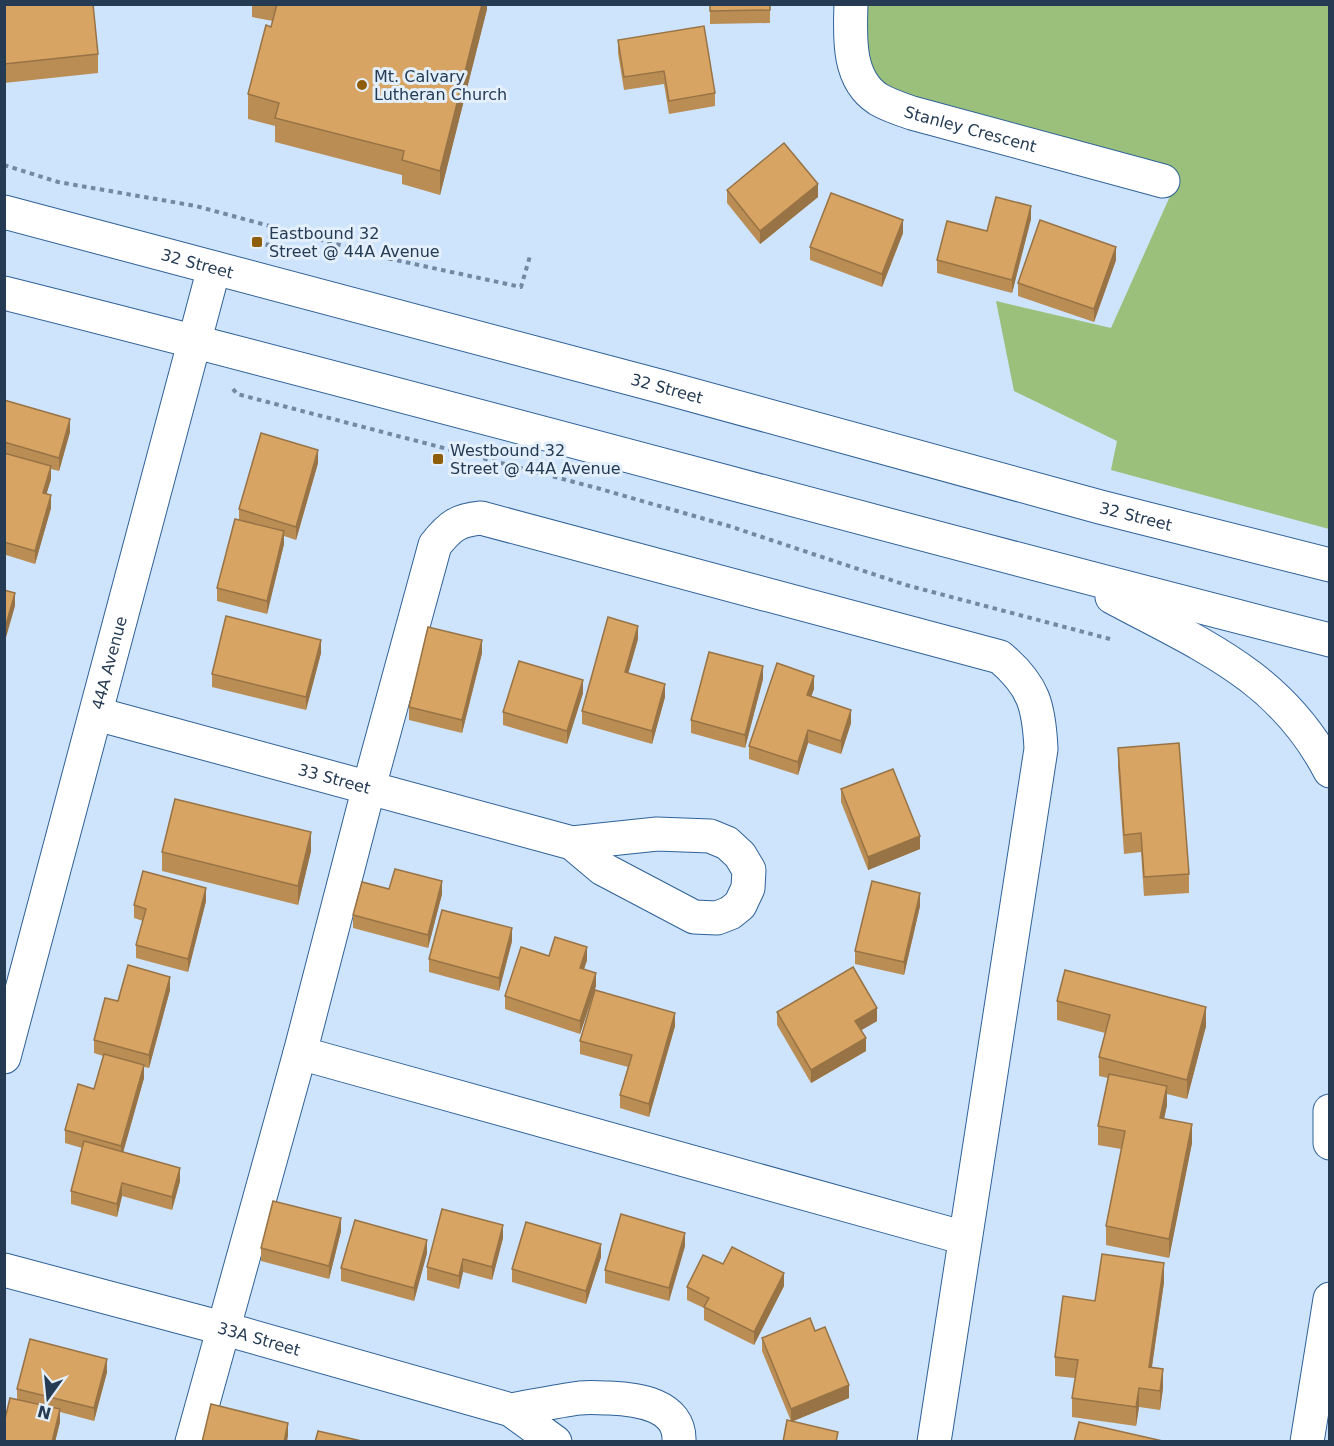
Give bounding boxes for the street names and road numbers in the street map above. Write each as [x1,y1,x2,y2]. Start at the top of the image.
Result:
street label: Stanley Crescent [902,102,1038,156]
street label: 32 Street [159,245,235,283]
street label: 32 Street [629,370,705,408]
street label: 32 Street [1097,498,1174,535]
street label: 44A Avenue [88,614,131,712]
street label: 33 Street [296,760,373,798]
street label: 33A Street [215,1318,302,1360]

